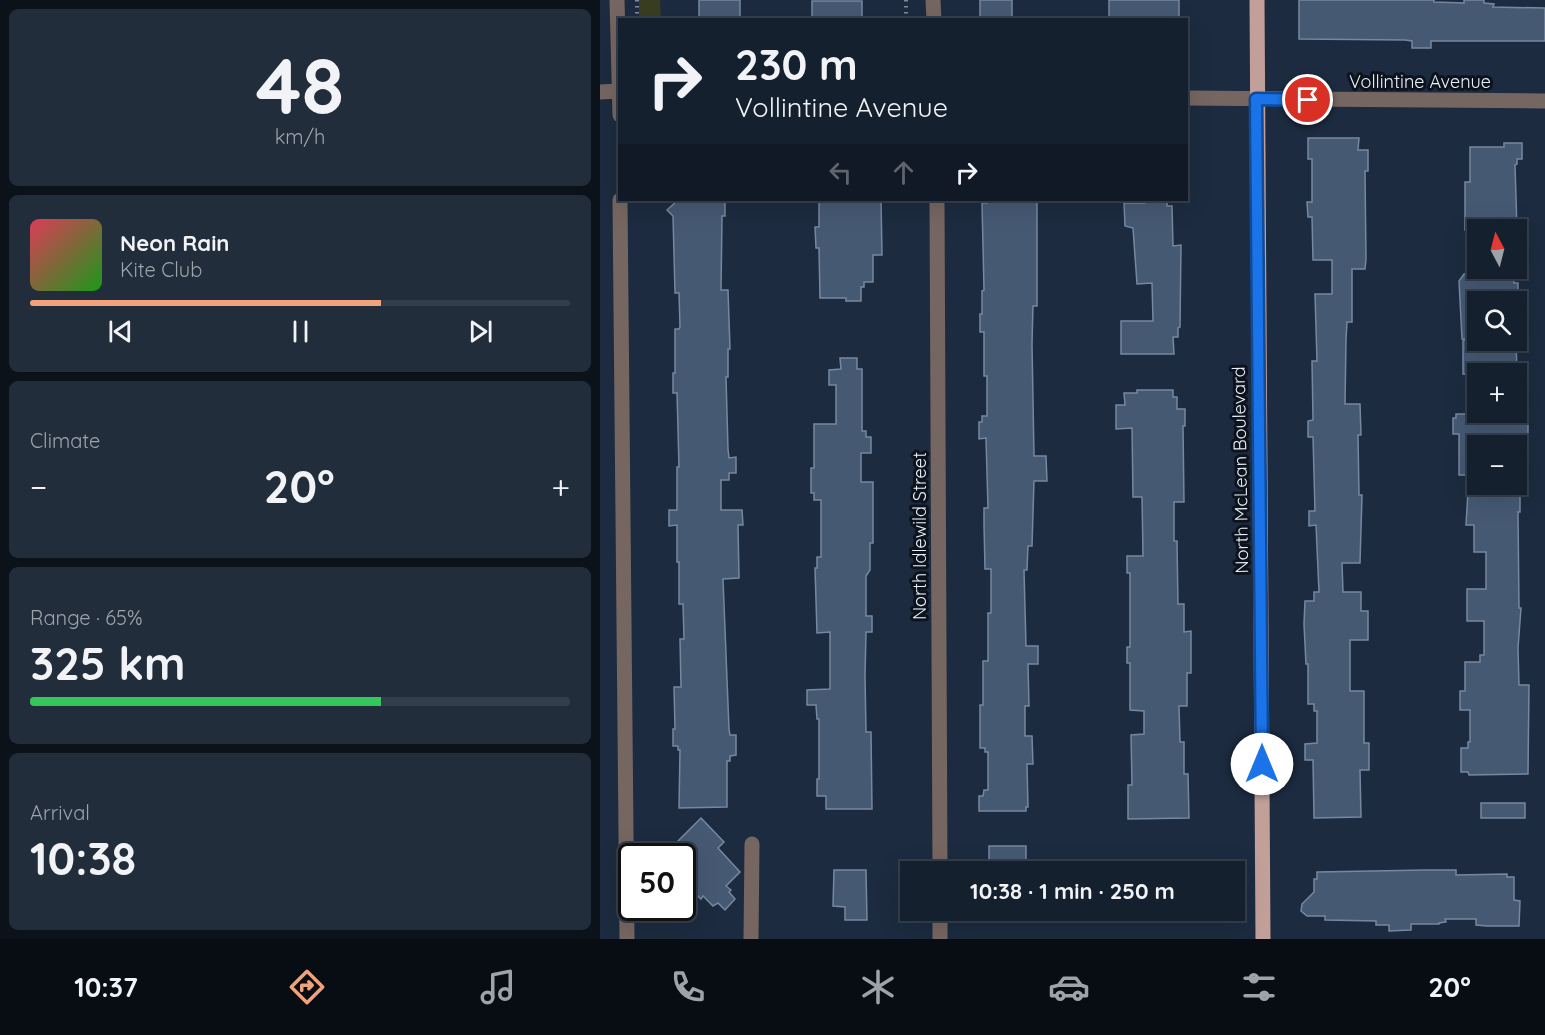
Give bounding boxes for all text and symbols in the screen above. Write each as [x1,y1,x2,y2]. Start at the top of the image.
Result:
text: 48 [256,36,344,134]
text: 230 m [735,38,858,91]
icon: right [636,42,714,120]
street label: Vollintine Avenue [1349,70,1491,93]
pin [1282,74,1333,125]
icon: arrive [1291,83,1324,116]
text: Vollintine Avenue [735,90,948,124]
text: km/h [275,124,325,149]
icon: left [824,156,857,189]
icon: ahead [887,156,920,189]
icon: right [950,156,983,189]
north arrow [1467,219,1527,279]
map controls [1467,219,1527,495]
text: Neon Rain [120,229,229,257]
text: Kite Club [120,257,202,282]
button: search [1467,291,1527,351]
icon: previous [104,315,137,348]
icon: pause [284,315,317,348]
icon: next [464,315,497,348]
button: + [1467,363,1527,423]
street label: North McLean Boulevard [1227,366,1253,574]
text: Climate [30,428,100,453]
button: − [1467,435,1527,495]
street label: North Idlewild Street [908,452,931,620]
text: 20° [264,458,335,514]
text: − [30,466,47,507]
text: + [551,466,570,507]
text: Range · 65% [30,605,143,630]
text: 325 km [30,635,185,691]
position arrow [1230,732,1294,796]
text: Arrival [30,800,90,825]
text: 10:38 [30,830,136,886]
speed limit sign: 50 [618,843,696,921]
text: 10:38 · 1 min · 250 m [970,877,1175,905]
icon: directions [286,966,328,1008]
icon: music [477,966,519,1008]
icon: phone [667,966,709,1008]
icon: climate [857,966,899,1008]
icon: car [1048,966,1090,1008]
icon: filters [1238,966,1280,1008]
text: 10:37 [74,970,138,1004]
text: 20° [1428,970,1471,1004]

